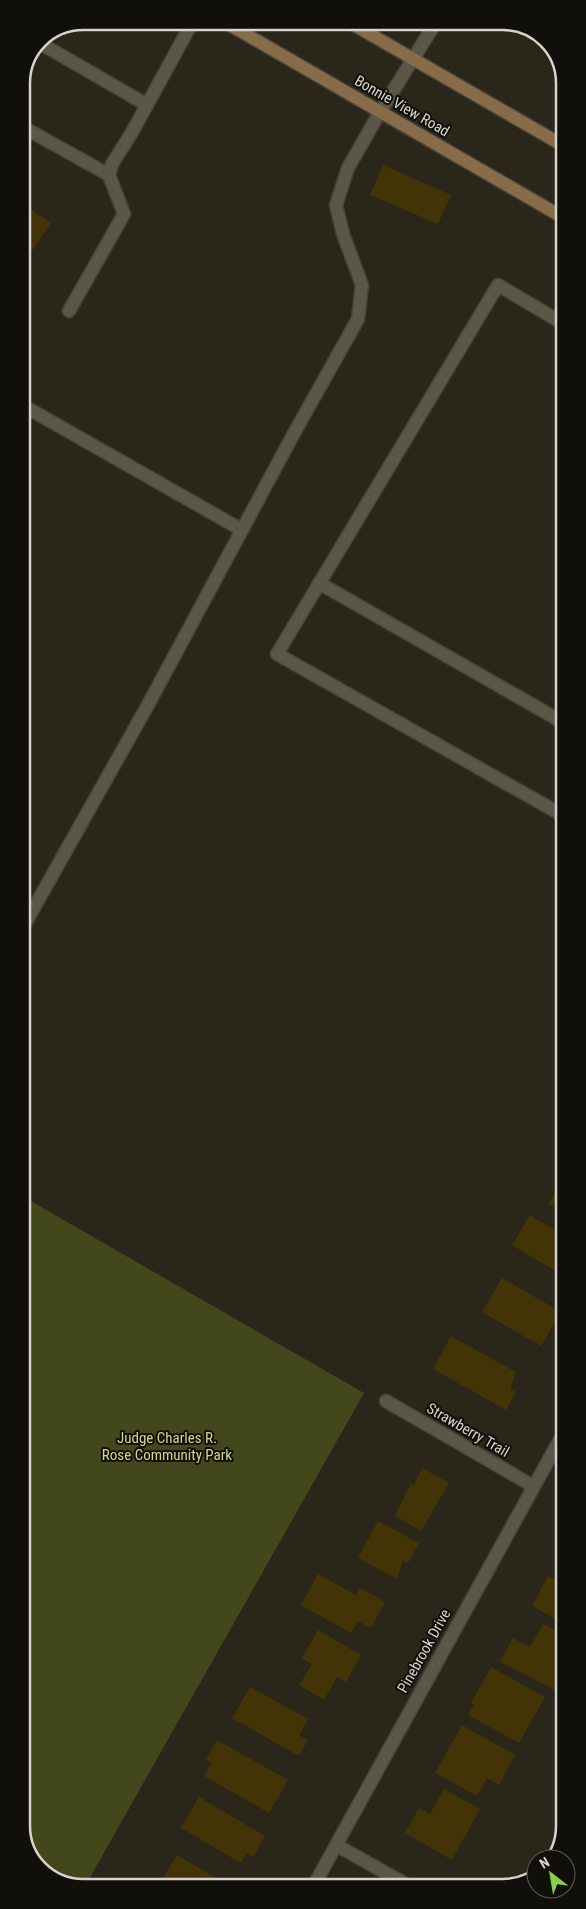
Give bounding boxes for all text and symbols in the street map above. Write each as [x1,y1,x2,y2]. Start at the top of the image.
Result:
street label: Bonnie View Road [351,72,453,140]
street label: Strawberry Trail [424,1399,512,1461]
park label: Judge Charles R. Rose Community Park [102,1429,232,1464]
street label: Pinebrook Drive [394,1606,454,1696]
north arrow [526,1849,576,1899]
text: N [537,1854,552,1872]

